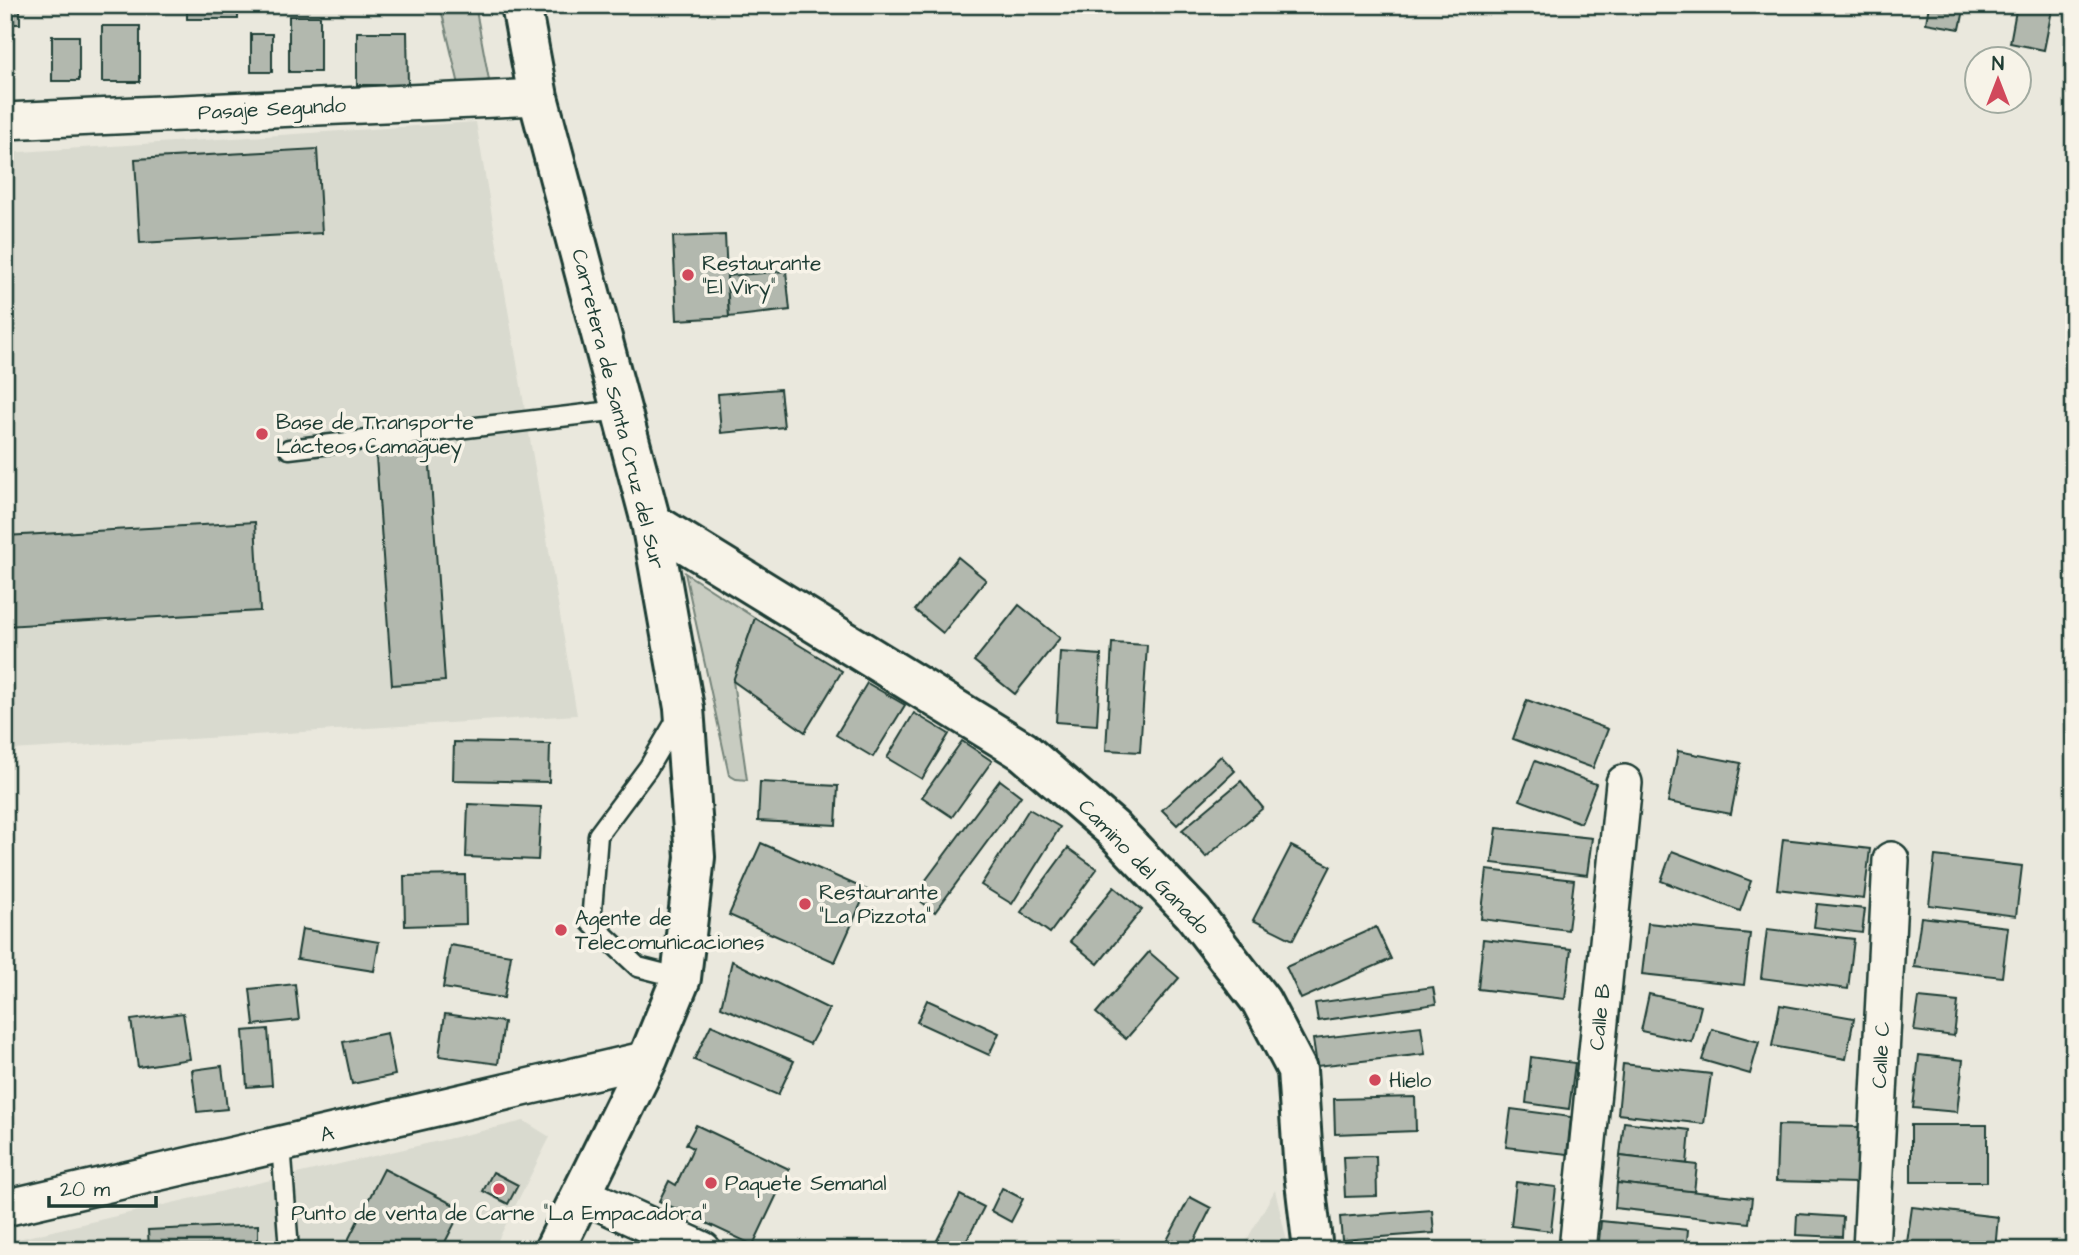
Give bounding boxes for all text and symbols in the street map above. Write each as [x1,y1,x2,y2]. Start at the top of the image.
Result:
north arrow [1964,46,2034,116]
text: N [1992,51,2004,78]
street label: Pasaje Segundo [197,91,347,129]
street label: Carretera de Santa Cruz del Sur [564,246,672,572]
place label: Restaurante "El Viry" [702,249,821,304]
marker: Restaurante "El Viry" [680,267,696,283]
place label: Base de Transporte Lácteos Camagüey [276,408,474,463]
marker: Base de Transporte Lácteos Camagüey [254,426,270,442]
street label: Camino del Ganado [1072,793,1217,941]
place label: Restaurante "La Pizzota" [819,878,938,931]
marker: Restaurante "La Pizzota" [797,896,813,912]
place label: Agente de Telecomunicaciones [575,904,765,957]
marker: Agente de Telecomunicaciones [553,922,569,938]
street label: Calle B [1582,982,1618,1052]
street label: Calle C [1865,1021,1897,1089]
place label: Hielo [1389,1066,1432,1095]
marker: Hielo [1367,1072,1383,1088]
street label: A [317,1118,337,1150]
scale bar [49,1164,156,1208]
place label: Paquete Semanal [725,1169,887,1198]
text: 20 m [60,1175,111,1204]
marker: Paquete Semanal [703,1175,719,1191]
marker: Punto de venta de Carne "La Empacadora" [491,1181,507,1197]
place label: Punto de venta de Carne "La Empacadora" [291,1199,707,1229]

